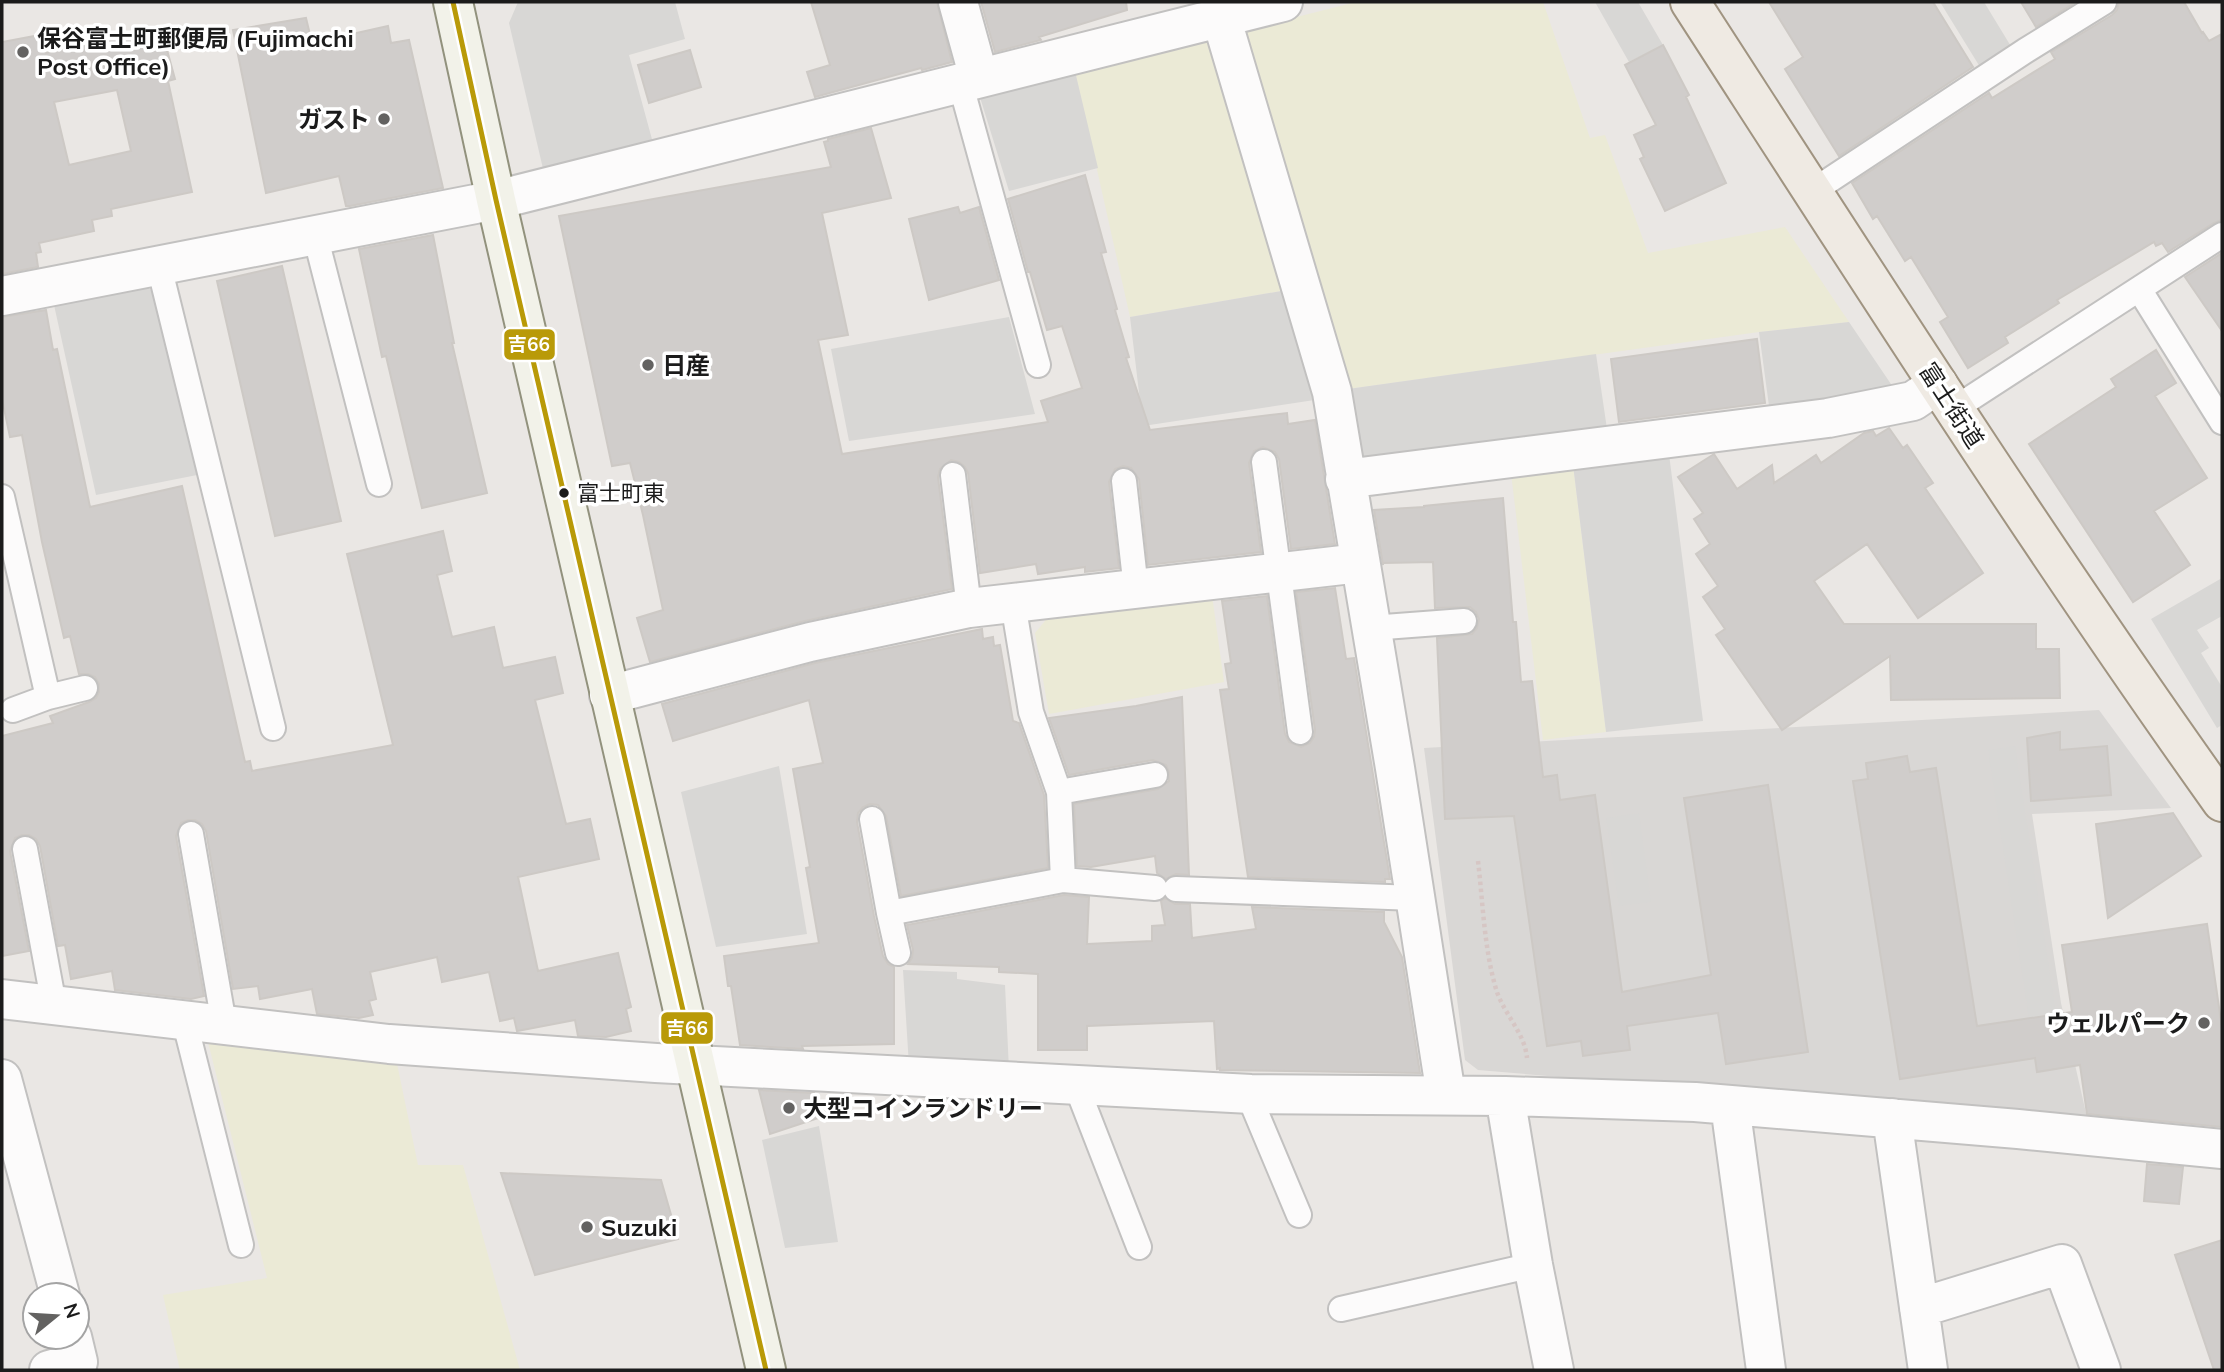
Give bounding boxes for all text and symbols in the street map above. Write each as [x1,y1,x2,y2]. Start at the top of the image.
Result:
place label: 保谷富士町郵便局 (Fujimachi Post Office) [37,23,354,81]
marker: 保谷富士町郵便局 (Fujimachi Post Office) [15,44,31,60]
place label: ガスト [298,104,370,134]
marker: ガスト [376,111,392,127]
line badge: 吉66 [503,328,556,361]
text: 吉66 [508,332,550,356]
place label: 日産 [662,350,710,380]
marker: 日産 [640,357,656,373]
street label: 富士街道 [1913,357,1991,453]
place label: 富士町東 [577,479,665,507]
marker: 富士町東 [557,486,571,500]
place label: ウェルパーク [2046,1008,2190,1038]
line badge: 吉66 [660,1011,714,1045]
marker: ウェルパーク [2196,1015,2212,1031]
text: 吉66 [666,1016,708,1040]
place label: 大型コインランドリー [803,1093,1043,1123]
marker: 大型コインランドリー [781,1100,797,1116]
place label: Suzuki [601,1212,677,1242]
marker: Suzuki [579,1219,595,1235]
north arrow [21,1281,91,1351]
text: N [59,1300,86,1321]

